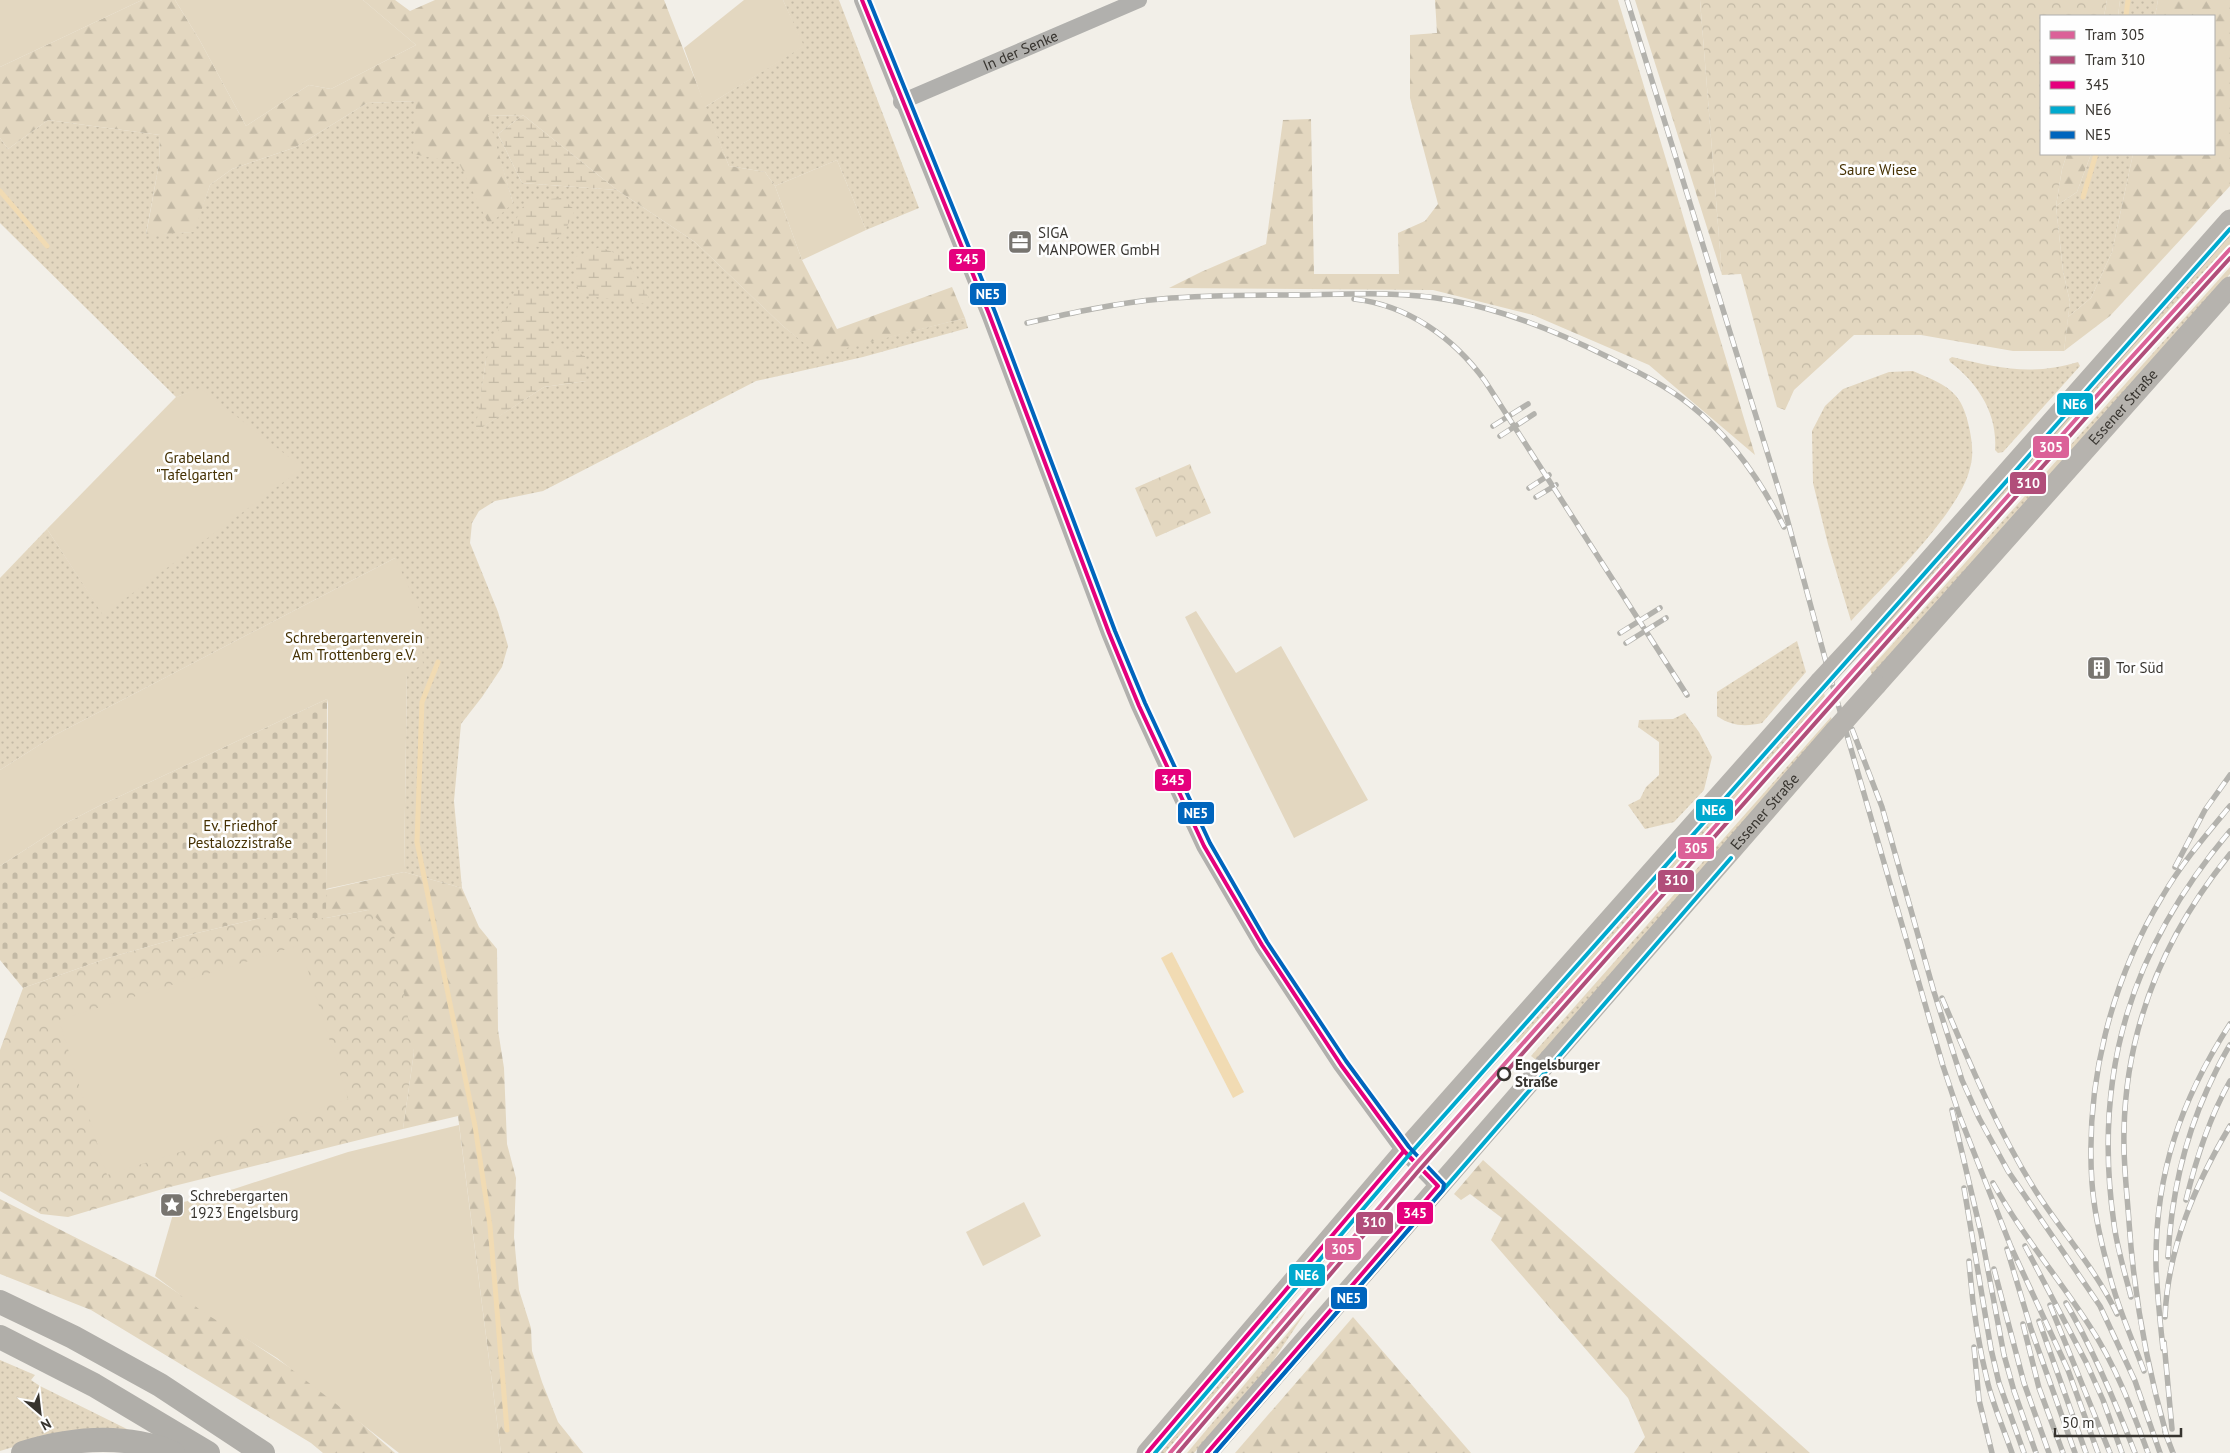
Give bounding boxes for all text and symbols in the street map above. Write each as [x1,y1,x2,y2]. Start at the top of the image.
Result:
legend [2040,15,2215,155]
text: Tram 305 [2085,25,2145,44]
street label: In der Senke [980,26,1061,75]
text: Tram 310 [2085,50,2145,69]
text: 345 [2085,75,2110,94]
text: NE6 [2085,100,2111,119]
text: NE5 [2085,125,2111,144]
park label: Saure Wiese [1839,160,1917,179]
place label: SIGA MANPOWER GmbH [1038,223,1160,259]
office icon: SIGA MANPOWER GmbH [1007,229,1033,255]
line badge: 345 [948,248,986,272]
text: 345 [955,250,979,268]
line badge: NE5 [969,282,1007,306]
text: NE5 [976,285,1000,303]
street label: Essener Straße [2084,365,2162,449]
line badge: NE6 [2056,392,2094,416]
text: NE6 [2063,395,2087,413]
line badge: 305 [2032,435,2070,459]
text: 305 [2039,438,2063,456]
park label: Grabeland "Tafelgarten" [156,448,238,484]
line badge: 310 [2009,471,2047,495]
text: 310 [2016,474,2040,492]
park label: Schrebergartenverein Am Trottenberg e.V. [285,628,423,664]
building icon: Tor Süd [2086,655,2112,681]
place label: Tor Süd [2116,658,2164,677]
line badge: 345 [1154,768,1192,792]
street label: Essener Straße [1726,769,1803,854]
text: 345 [1161,771,1185,789]
line badge: NE6 [1695,798,1734,822]
line badge: NE5 [1177,801,1215,825]
text: NE6 [1702,801,1726,819]
text: NE5 [1184,804,1208,822]
park label: Ev. Friedhof Pestalozzistraße [188,816,292,852]
line badge: 305 [1677,836,1715,860]
text: 305 [1684,839,1708,857]
line badge: 310 [1657,869,1695,893]
text: 310 [1664,871,1688,889]
place label: Engelsburger Straße [1515,1055,1600,1091]
marker: Engelsburger Straße [1497,1067,1511,1081]
place label: Schrebergarten 1923 Engelsburg [190,1186,299,1222]
place icon: Schrebergarten 1923 Engelsburg [159,1192,185,1218]
line badge: 345 [1396,1201,1434,1225]
text: 345 [1403,1204,1427,1222]
line badge: 310 [1355,1211,1394,1235]
text: 310 [1362,1213,1386,1231]
line badge: 305 [1324,1237,1362,1261]
text: 305 [1331,1240,1355,1258]
line badge: NE6 [1288,1263,1326,1287]
text: NE6 [1295,1266,1319,1284]
line badge: NE5 [1330,1286,1368,1310]
text: NE5 [1337,1289,1361,1307]
north arrow [15,1388,65,1438]
scale bar [2055,1406,2181,1438]
text: 50 m [2062,1413,2095,1432]
text: N [38,1414,54,1435]

